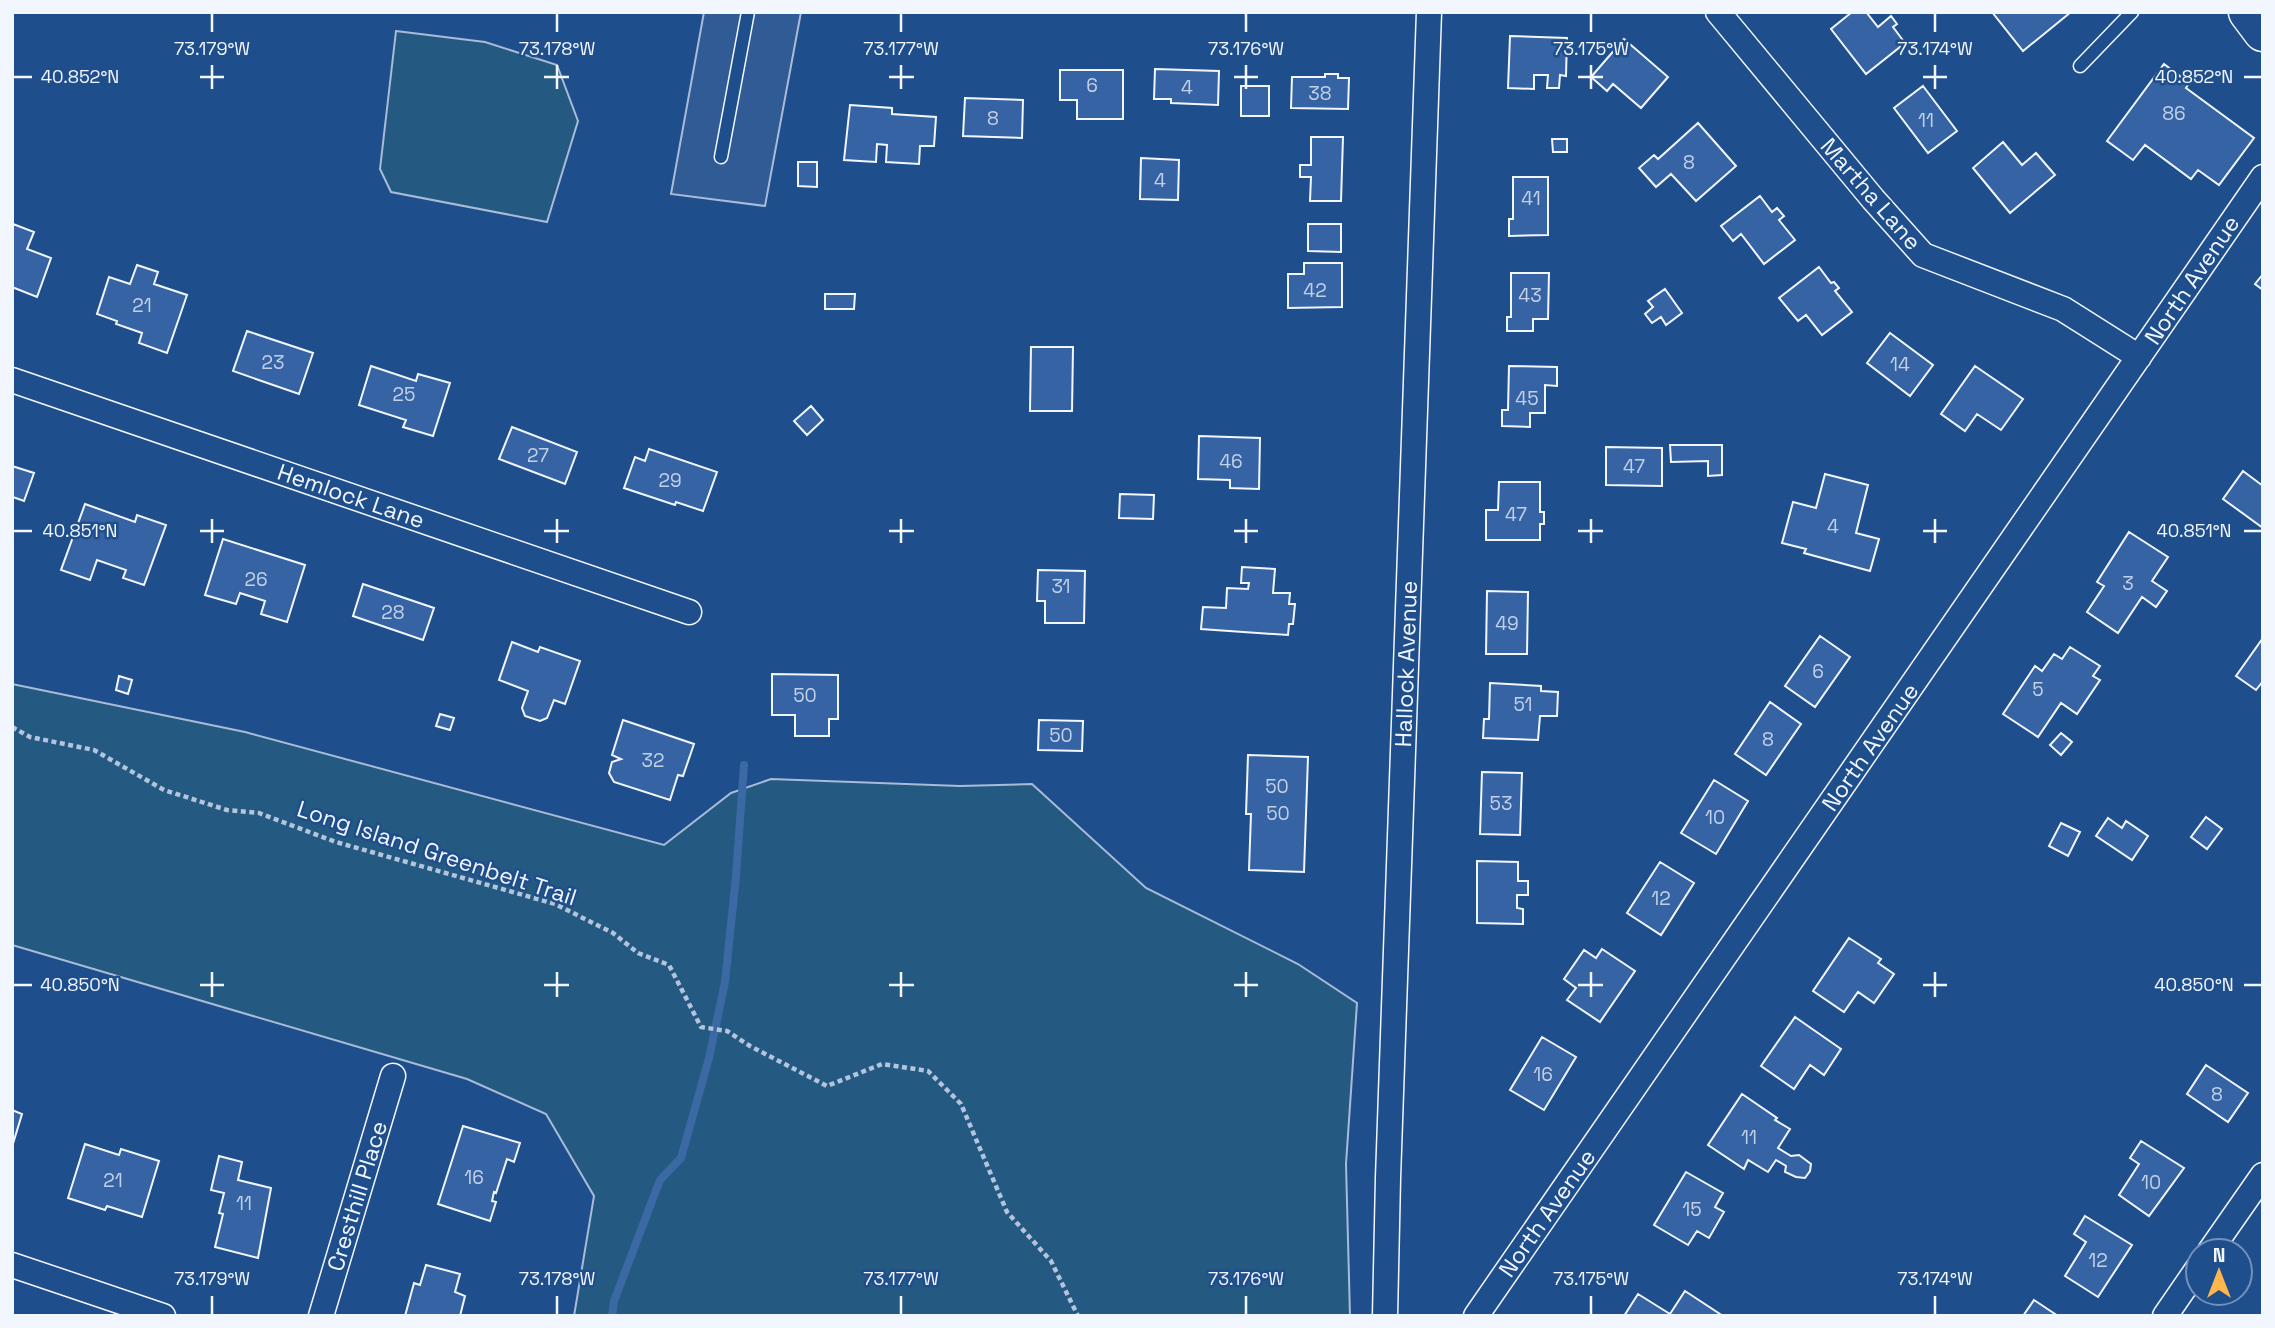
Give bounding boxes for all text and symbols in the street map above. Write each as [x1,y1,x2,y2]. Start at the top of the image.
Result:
text: 73.179°W [174,37,250,60]
text: 73.178°W [519,37,595,60]
text: 73.177°W [863,37,939,60]
text: 73.176°W [1208,37,1284,60]
text: 73.175°W [1553,37,1629,60]
text: 73.174°W [1897,37,1973,60]
text: 40.852°N [41,65,119,88]
text: 40.852°N [2155,65,2233,88]
house number: 6 [1086,73,1098,98]
house number: 4 [1181,75,1193,100]
house number: 38 [1308,81,1332,106]
house number: 86 [2162,101,2186,126]
house number: 8 [987,106,999,131]
house number: 11 [1918,108,1934,133]
street label: Martha Lane [1814,132,1928,256]
house number: 8 [1683,150,1695,175]
house number: 4 [1154,168,1166,193]
house number: 41 [1521,186,1541,211]
street label: North Avenue [2138,210,2246,350]
house number: 42 [1303,278,1327,303]
house number: 43 [1518,283,1542,308]
house number: 21 [132,293,152,318]
house number: 23 [262,350,284,375]
house number: 14 [1890,352,1910,377]
house number: 25 [393,382,415,407]
house number: 45 [1515,386,1539,411]
house number: 27 [527,443,549,468]
house number: 46 [1219,449,1243,474]
house number: 47 [1623,454,1645,479]
street label: Hemlock Lane [273,457,429,535]
house number: 29 [658,468,682,493]
house number: 47 [1505,502,1527,527]
house number: 4 [1827,514,1839,539]
text: 40.851°N [42,519,118,542]
text: 40.851°N [2156,519,2232,542]
house number: 26 [244,567,268,592]
house number: 3 [2122,571,2134,596]
house number: 31 [1051,574,1071,599]
street label: Hallock Avenue [1388,580,1424,748]
house number: 28 [381,600,405,625]
house number: 49 [1495,611,1519,636]
house number: 6 [1812,659,1824,684]
street label: North Avenue [1815,677,1925,817]
house number: 5 [2032,677,2044,702]
house number: 50 [793,683,817,708]
house number: 51 [1513,692,1533,717]
house number: 50 [1049,723,1073,748]
house number: 8 [1762,727,1774,752]
house number: 32 [642,748,664,773]
house number: 50 [1265,774,1289,799]
house number: 53 [1490,791,1512,816]
street label: Long Island Greenbelt Trail [293,794,581,912]
house number: 50 [1266,801,1290,826]
house number: 10 [1705,805,1725,830]
house number: 12 [1651,886,1671,911]
text: 40.850°N [40,973,120,996]
text: 40.850°N [2154,973,2234,996]
house number: 16 [1533,1062,1553,1087]
house number: 8 [2211,1082,2223,1107]
street label: Cresthill Place [320,1117,394,1275]
house number: 11 [1741,1125,1757,1150]
street label: North Avenue [1492,1143,1602,1283]
house number: 16 [464,1165,484,1190]
house number: 21 [103,1168,123,1193]
house number: 10 [2141,1170,2161,1195]
house number: 11 [236,1191,252,1216]
house number: 15 [1682,1197,1702,1222]
north arrow [2184,1237,2254,1307]
text: N [2213,1243,2225,1268]
house number: 12 [2088,1248,2108,1273]
text: 73.179°W [174,1267,250,1290]
text: 73.178°W [519,1267,595,1290]
text: 73.177°W [863,1267,939,1290]
text: 73.176°W [1208,1267,1284,1290]
text: 73.175°W [1553,1267,1629,1290]
text: 73.174°W [1897,1267,1973,1290]

